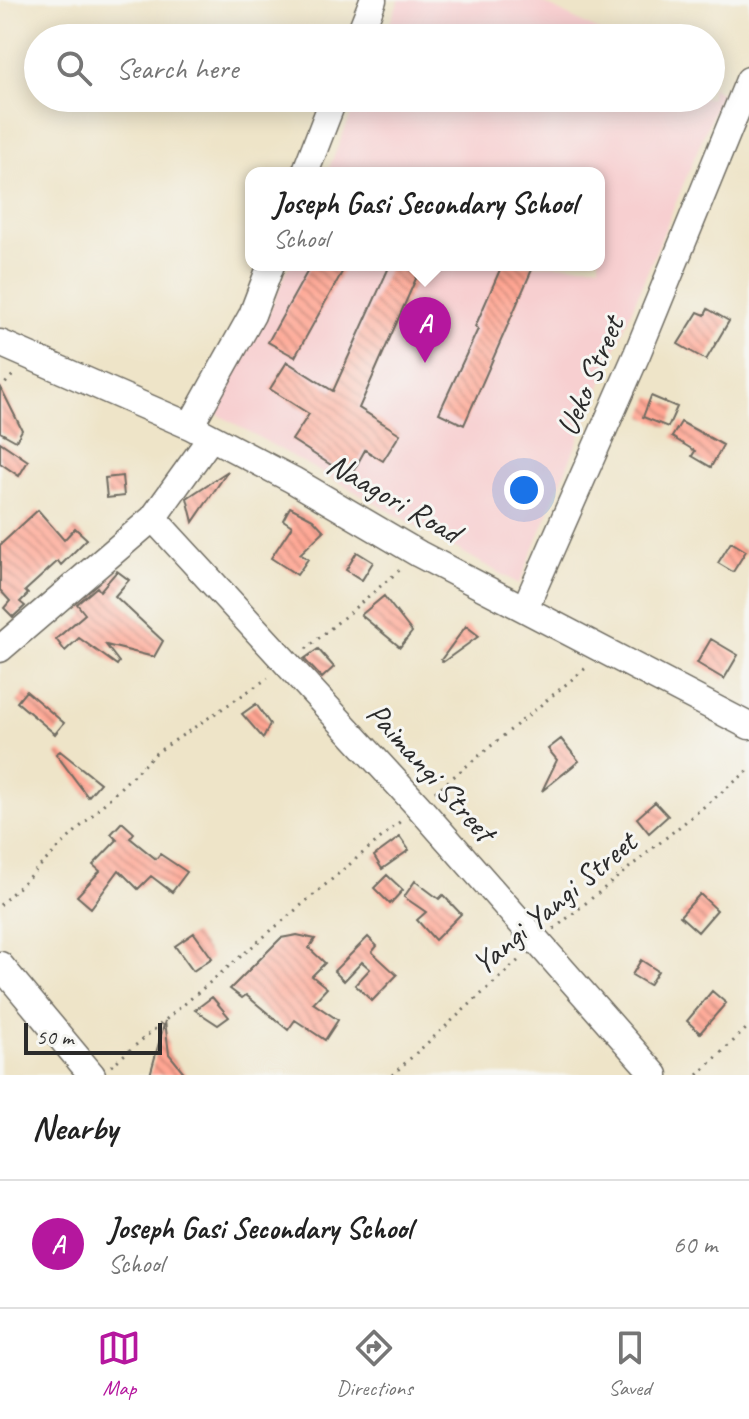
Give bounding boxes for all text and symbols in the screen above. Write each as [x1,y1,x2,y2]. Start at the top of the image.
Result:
search box [24,24,725,112]
icon: search [52,46,96,90]
text: Search here [116,49,238,87]
popup [245,167,605,271]
text: Joseph Gasi Secondary School [273,184,577,222]
text: School [273,222,329,255]
pin: A [399,297,451,363]
street label: Ueko Street [547,307,635,442]
street label: Naagori Road [320,443,472,555]
your location [504,470,544,510]
street label: Paimangi Street [358,694,507,854]
street label: Yangi Yangi Street [463,820,648,984]
scale bar [24,1019,162,1055]
text: 50 m [36,1023,73,1051]
text: Nearby [32,1106,118,1149]
text: Joseph Gasi Secondary School [108,1209,412,1247]
text: A [51,1228,65,1261]
text: 60 m [673,1228,717,1261]
text: School [108,1247,164,1280]
tab: Map [97,1326,141,1402]
tab: Directions [336,1326,413,1402]
tab: Saved [608,1326,652,1402]

